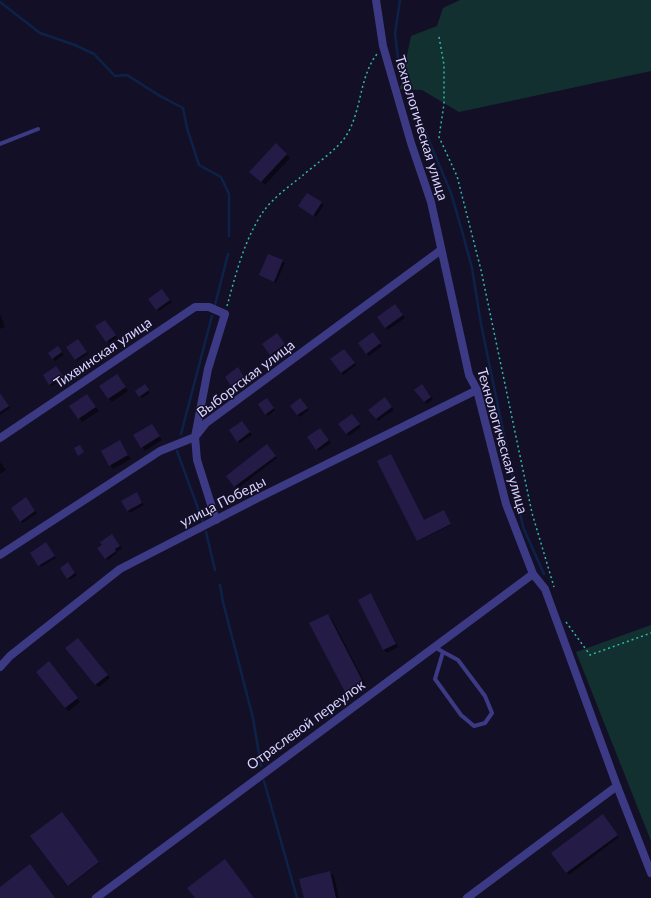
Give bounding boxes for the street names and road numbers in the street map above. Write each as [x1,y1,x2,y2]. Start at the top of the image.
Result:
street label: Технологическая улица [391,54,451,202]
street label: Тихвинская улица [51,314,155,392]
street label: Выборгская улица [194,337,298,421]
street label: Технологическая улица [473,366,531,516]
street label: улица Победы [177,473,269,531]
street label: Отраслевой переулок [244,676,368,774]

